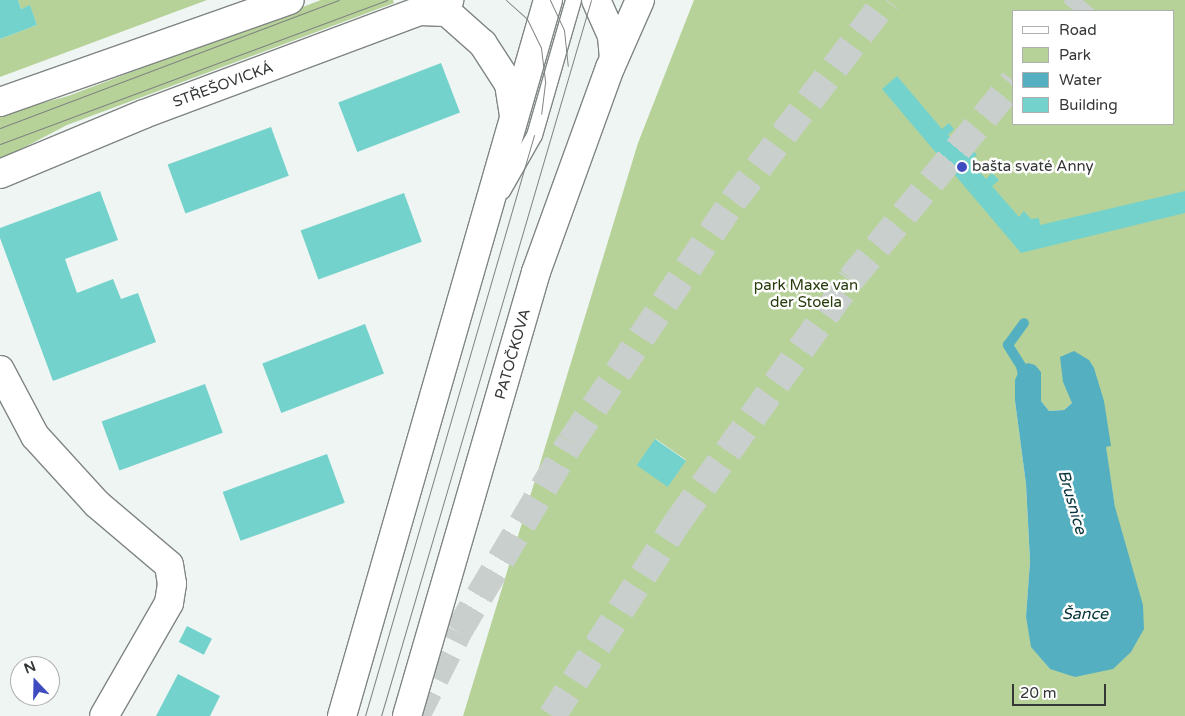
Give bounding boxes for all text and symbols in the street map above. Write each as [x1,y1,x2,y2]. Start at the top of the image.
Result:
legend [1012,10,1175,125]
text: Road [1059,21,1097,39]
text: Park [1059,46,1091,64]
street label: STŘEŠOVICKÁ [170,59,276,111]
text: Water [1059,71,1102,89]
text: Building [1059,96,1118,114]
place label: bašta svaté Anny [972,158,1094,176]
marker: bašta svaté Anny [956,161,968,173]
park label: park Maxe van der Stoela [754,276,858,311]
street label: PATOČKOVA [491,307,535,401]
water label: Brusnice [1054,468,1090,536]
water label: Šance [1062,604,1108,624]
north arrow [10,656,60,706]
text: N [22,658,38,677]
scale bar [1015,674,1109,706]
text: 20 m [1020,684,1057,702]

